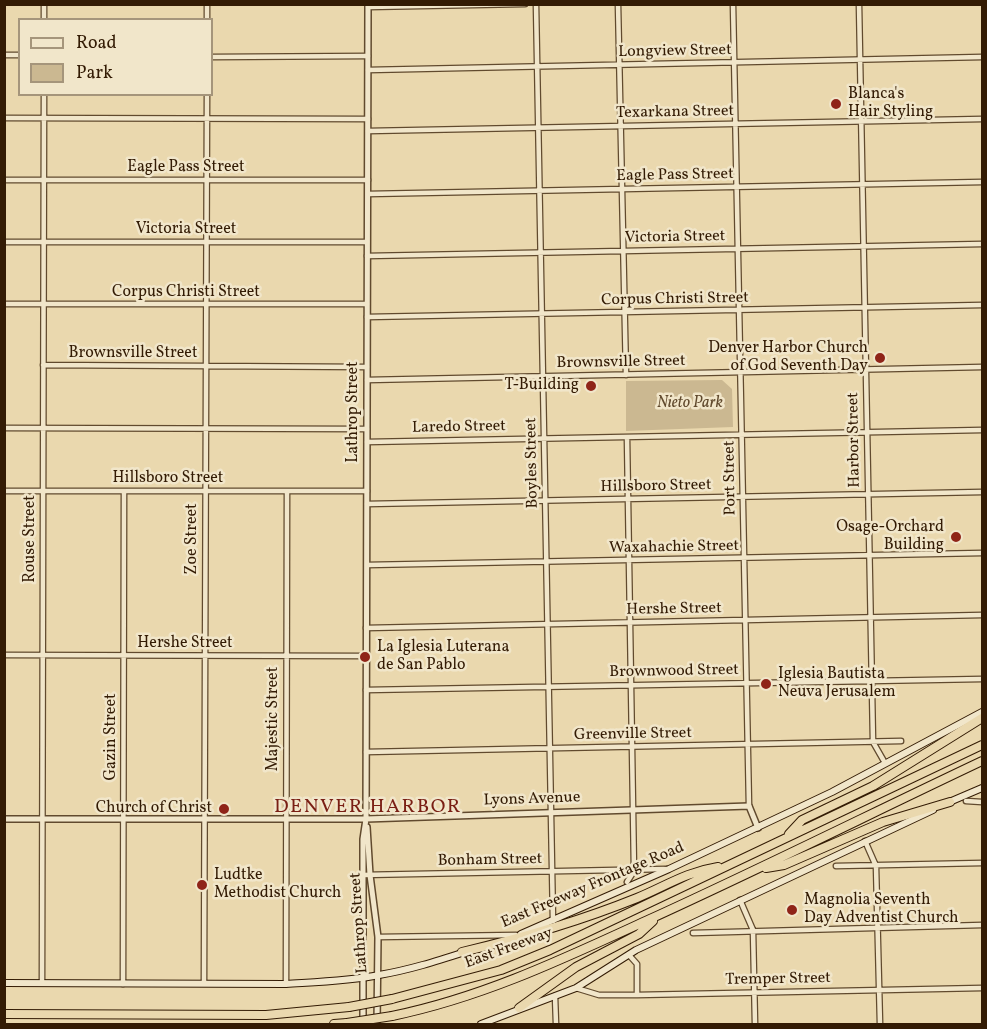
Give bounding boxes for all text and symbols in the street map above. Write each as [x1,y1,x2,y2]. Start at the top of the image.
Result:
legend [18,18,213,96]
text: Road [76,31,117,56]
street label: Longview Street [618,41,732,63]
text: Park [76,61,113,86]
place label: Blanca's Hair Styling [848,85,933,123]
marker: Blanca's Hair Styling [829,97,843,111]
street label: Texarkana Street [616,102,734,124]
street label: Eagle Pass Street [127,158,245,178]
street label: Eagle Pass Street [616,165,734,187]
street label: Victoria Street [136,220,236,240]
street label: Victoria Street [624,228,726,248]
street label: Corpus Christi Street [112,283,260,303]
street label: Corpus Christi Street [601,289,749,311]
place label: Denver Harbor Church of God Seventh Day [708,339,868,377]
street label: Brownsville Street [68,344,198,364]
marker: Denver Harbor Church of God Seventh Day [873,351,887,365]
street label: Brownsville Street [556,352,686,374]
street label: Lathrop Street [344,361,364,463]
place label: T-Building [505,376,579,396]
marker: T-Building [584,379,598,393]
street label: Harbor Street [845,392,865,488]
park label: Nieto Park [657,394,723,414]
street label: Boyles Street [523,417,543,509]
street label: Laredo Street [412,418,506,438]
street label: Port Street [721,440,741,516]
street label: Hillsboro Street [113,469,223,489]
street label: Hillsboro Street [600,476,712,498]
street label: Rouse Street [21,495,41,583]
street label: Zoe Street [183,503,203,575]
place label: Osage-Orchard Building [836,518,944,556]
marker: Osage-Orchard Building [949,530,963,544]
street label: Waxahachie Street [609,537,739,559]
street label: Hershe Street [626,600,722,620]
street label: Hershe Street [137,634,233,654]
place label: La Iglesia Luterana de San Pablo [377,638,509,676]
marker: La Iglesia Luterana de San Pablo [358,650,372,664]
street label: Brownwood Street [609,661,739,683]
place label: Iglesia Bautista Neuva Jerusalem [778,665,896,703]
street label: Majestic Street [264,667,284,771]
marker: Iglesia Bautista Neuva Jerusalem [759,677,773,691]
street label: Gazin Street [102,693,122,781]
street label: Greenville Street [574,724,692,746]
street label: Lyons Avenue [483,789,581,811]
district label: DENVER HARBOR [274,796,462,820]
place label: Church of Christ [96,799,212,819]
marker: Church of Christ [217,802,231,816]
street label: East Freeway Frontage Road [499,839,687,933]
street label: Bonham Street [437,850,543,872]
place label: Ludtke Methodist Church [214,866,341,904]
street label: Lathrop Street [347,872,373,974]
marker: Ludtke Methodist Church [195,878,209,892]
place label: Magnolia Seventh Day Adventist Church [804,891,959,929]
marker: Magnolia Seventh Day Adventist Church [785,903,799,917]
street label: East Freeway [462,924,556,974]
street label: Tremper Street [725,969,831,991]

